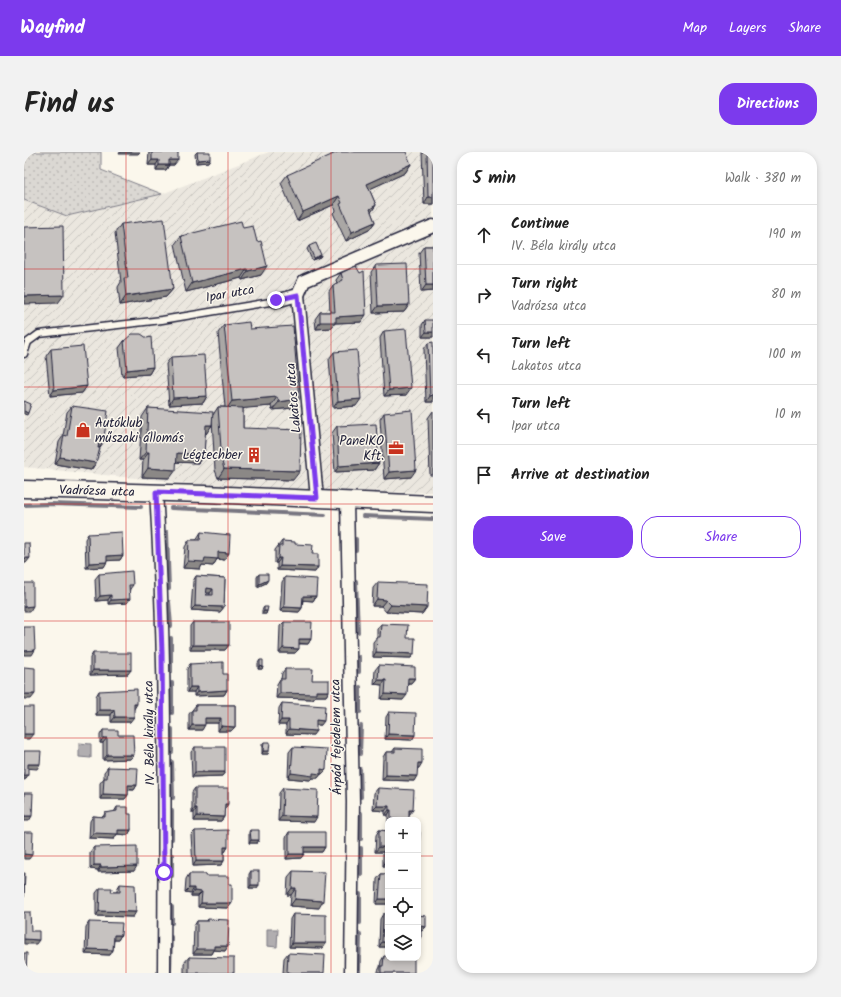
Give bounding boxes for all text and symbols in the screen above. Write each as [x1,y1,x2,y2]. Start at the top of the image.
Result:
text: Wayfind [20,13,85,43]
text: Map [683,17,707,39]
text: Layers [729,17,767,39]
text: Share [789,17,821,39]
text: Find us [24,82,115,127]
button: Directions [719,83,817,125]
text: 5 min [473,165,516,192]
text: Walk · 380 m [725,168,801,189]
text: Continue [511,212,569,236]
icon: ahead [473,224,495,246]
text: 190 m [769,224,801,245]
text: IV. Béla király utca [511,236,616,257]
text: Turn right [511,272,578,296]
street label: Ipar utca [204,279,256,309]
icon: right [473,284,495,306]
text: 80 m [771,284,801,305]
route end [267,291,285,309]
text: Vadrózsa utca [511,296,586,317]
text: Turn left [511,332,571,356]
icon: left [473,344,495,366]
text: 100 m [768,344,801,365]
text: Lakatos utca [511,356,581,377]
street label: Lakatos utca [280,362,308,434]
text: Turn left [511,392,571,416]
icon: left [473,404,495,426]
text: 10 m [775,404,801,425]
place label: Autóklub műszaki állomás [95,413,184,449]
text: Ipar utca [511,416,560,437]
shop icon: Autóklub műszaki állomás [74,421,92,439]
place label: PanelKO Kft. [339,431,384,467]
office icon: PanelKO Kft. [387,439,405,457]
place label: Légtechber [182,445,243,466]
building icon: Légtechber [245,446,263,464]
text: Arrive at destination [511,463,650,487]
icon: arrive [473,464,495,486]
street label: Vadrózsa utca [59,479,135,503]
button: Save [473,516,633,558]
button: Share [641,516,801,558]
street label: Árpád fejedelem utca [325,679,349,795]
street label: IV. Béla király utca [139,680,161,786]
map controls [385,817,421,961]
button: + [385,817,421,853]
button: − [385,853,421,889]
route start [155,863,173,881]
button: locate [385,889,421,925]
button: layers [385,925,421,961]

